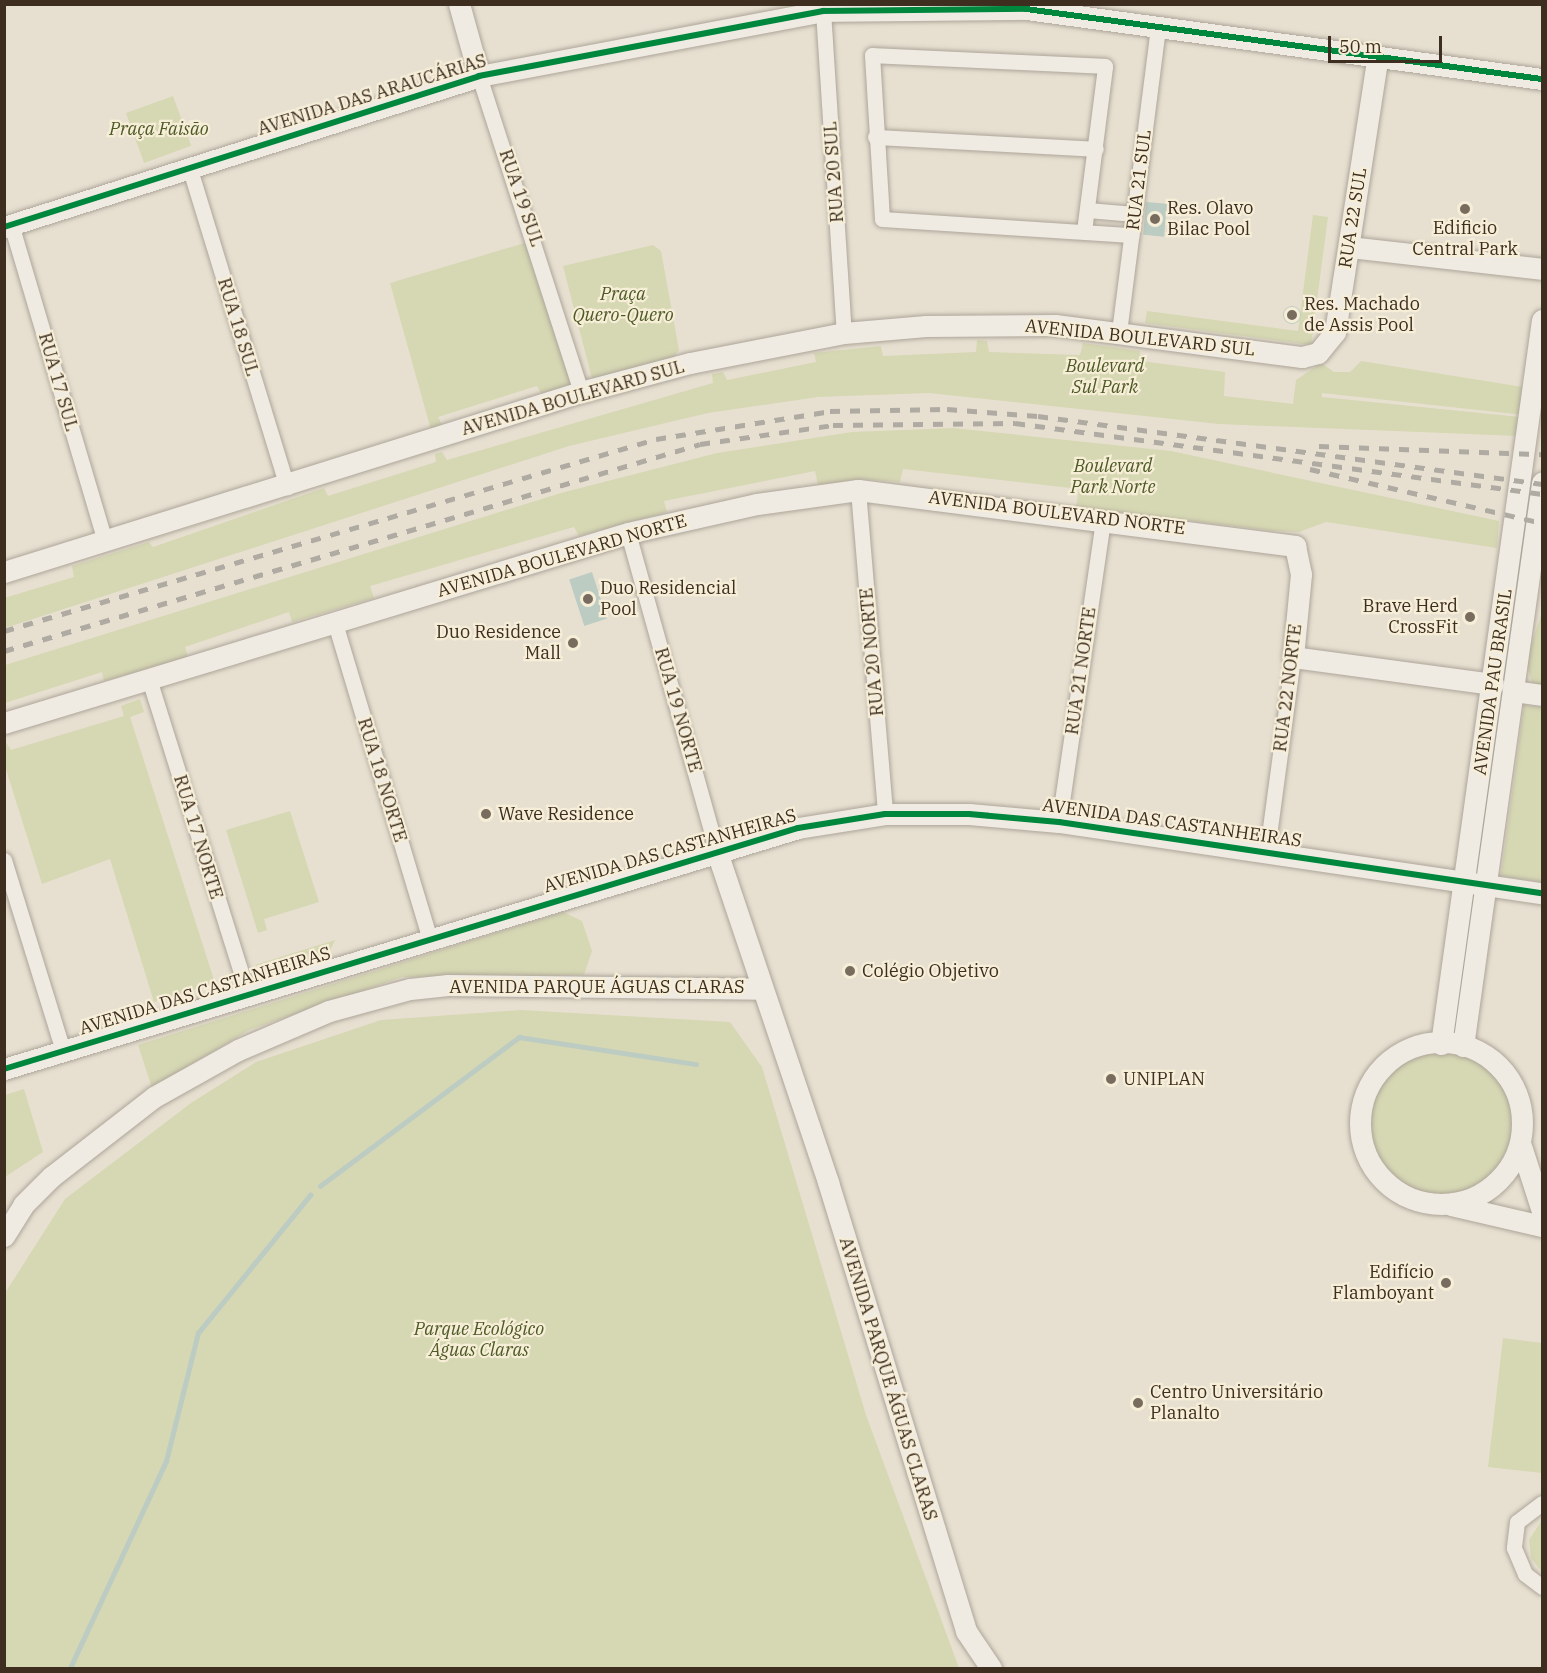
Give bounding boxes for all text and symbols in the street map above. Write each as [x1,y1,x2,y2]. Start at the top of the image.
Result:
scale bar [1331,24,1445,62]
text: 50 m [1339,35,1382,58]
street label: AVENIDA DAS ARAUCÁRIAS [255,50,489,140]
park label: Praça Faisão [109,118,209,140]
street label: RUA 20 SUL [820,121,848,223]
street label: RUA 21 SUL [1122,128,1156,232]
street label: RUA 19 SUL [494,147,548,249]
street label: RUA 22 SUL [1334,166,1372,270]
place label: Res. Olavo Bilac Pool [1167,198,1253,240]
marker: Edificio Central Park [1458,202,1472,216]
marker: Res. Olavo Bilac Pool [1148,212,1162,226]
place label: Edificio Central Park [1412,218,1518,260]
street label: RUA 18 SUL [213,275,263,379]
park label: Praça Quero-Quero [572,284,674,326]
place label: Res. Machado de Assis Pool [1304,294,1420,336]
marker: Res. Machado de Assis Pool [1285,308,1299,322]
street label: AVENIDA BOULEVARD SUL [1024,315,1256,361]
street label: RUA 17 SUL [34,330,82,434]
street label: AVENIDA BOULEVARD SUL [459,356,687,440]
park label: Boulevard Sul Park [1066,356,1144,398]
park label: Boulevard Park Norte [1071,456,1155,498]
street label: AVENIDA BOULEVARD NORTE [927,487,1187,539]
street label: AVENIDA BOULEVARD NORTE [435,510,689,602]
place label: Duo Residencial Pool [600,578,736,620]
street label: RUA 20 NORTE [856,587,888,717]
street label: AVENIDA PAU BRASIL [1469,587,1517,777]
marker: Duo Residencial Pool [581,592,595,606]
place label: Brave Herd CrossFit [1362,596,1458,638]
street label: RUA 21 NORTE [1061,606,1101,736]
marker: Brave Herd CrossFit [1463,610,1477,624]
place label: Duo Residence Mall [436,622,561,664]
street label: RUA 22 NORTE [1269,623,1307,753]
marker: Duo Residence Mall [566,636,580,650]
street label: RUA 19 NORTE [650,645,706,775]
street label: RUA 18 NORTE [353,715,411,845]
street label: RUA 17 NORTE [169,772,227,902]
street label: AVENIDA DAS CASTANHEIRAS [1041,794,1303,852]
place label: Wave Residence [498,803,634,825]
street label: AVENIDA DAS CASTANHEIRAS [541,805,799,897]
marker: Wave Residence [479,807,493,821]
street label: AVENIDA DAS CASTANHEIRAS [77,942,333,1040]
place label: Colégio Objetivo [862,960,999,982]
marker: Colégio Objetivo [843,964,857,978]
street label: AVENIDA PARQUE ÁGUAS CLARAS [449,976,745,998]
place label: UNIPLAN [1123,1068,1205,1090]
marker: UNIPLAN [1104,1072,1118,1086]
street label: AVENIDA PARQUE ÁGUAS CLARAS [834,1235,942,1523]
place label: Edifício Flamboyant [1332,1262,1434,1304]
marker: Edifício Flamboyant [1439,1276,1453,1290]
park label: Parque Ecológico Águas Claras [414,1319,544,1362]
place label: Centro Universitário Planalto [1150,1382,1323,1424]
marker: Centro Universitário Planalto [1131,1396,1145,1410]

